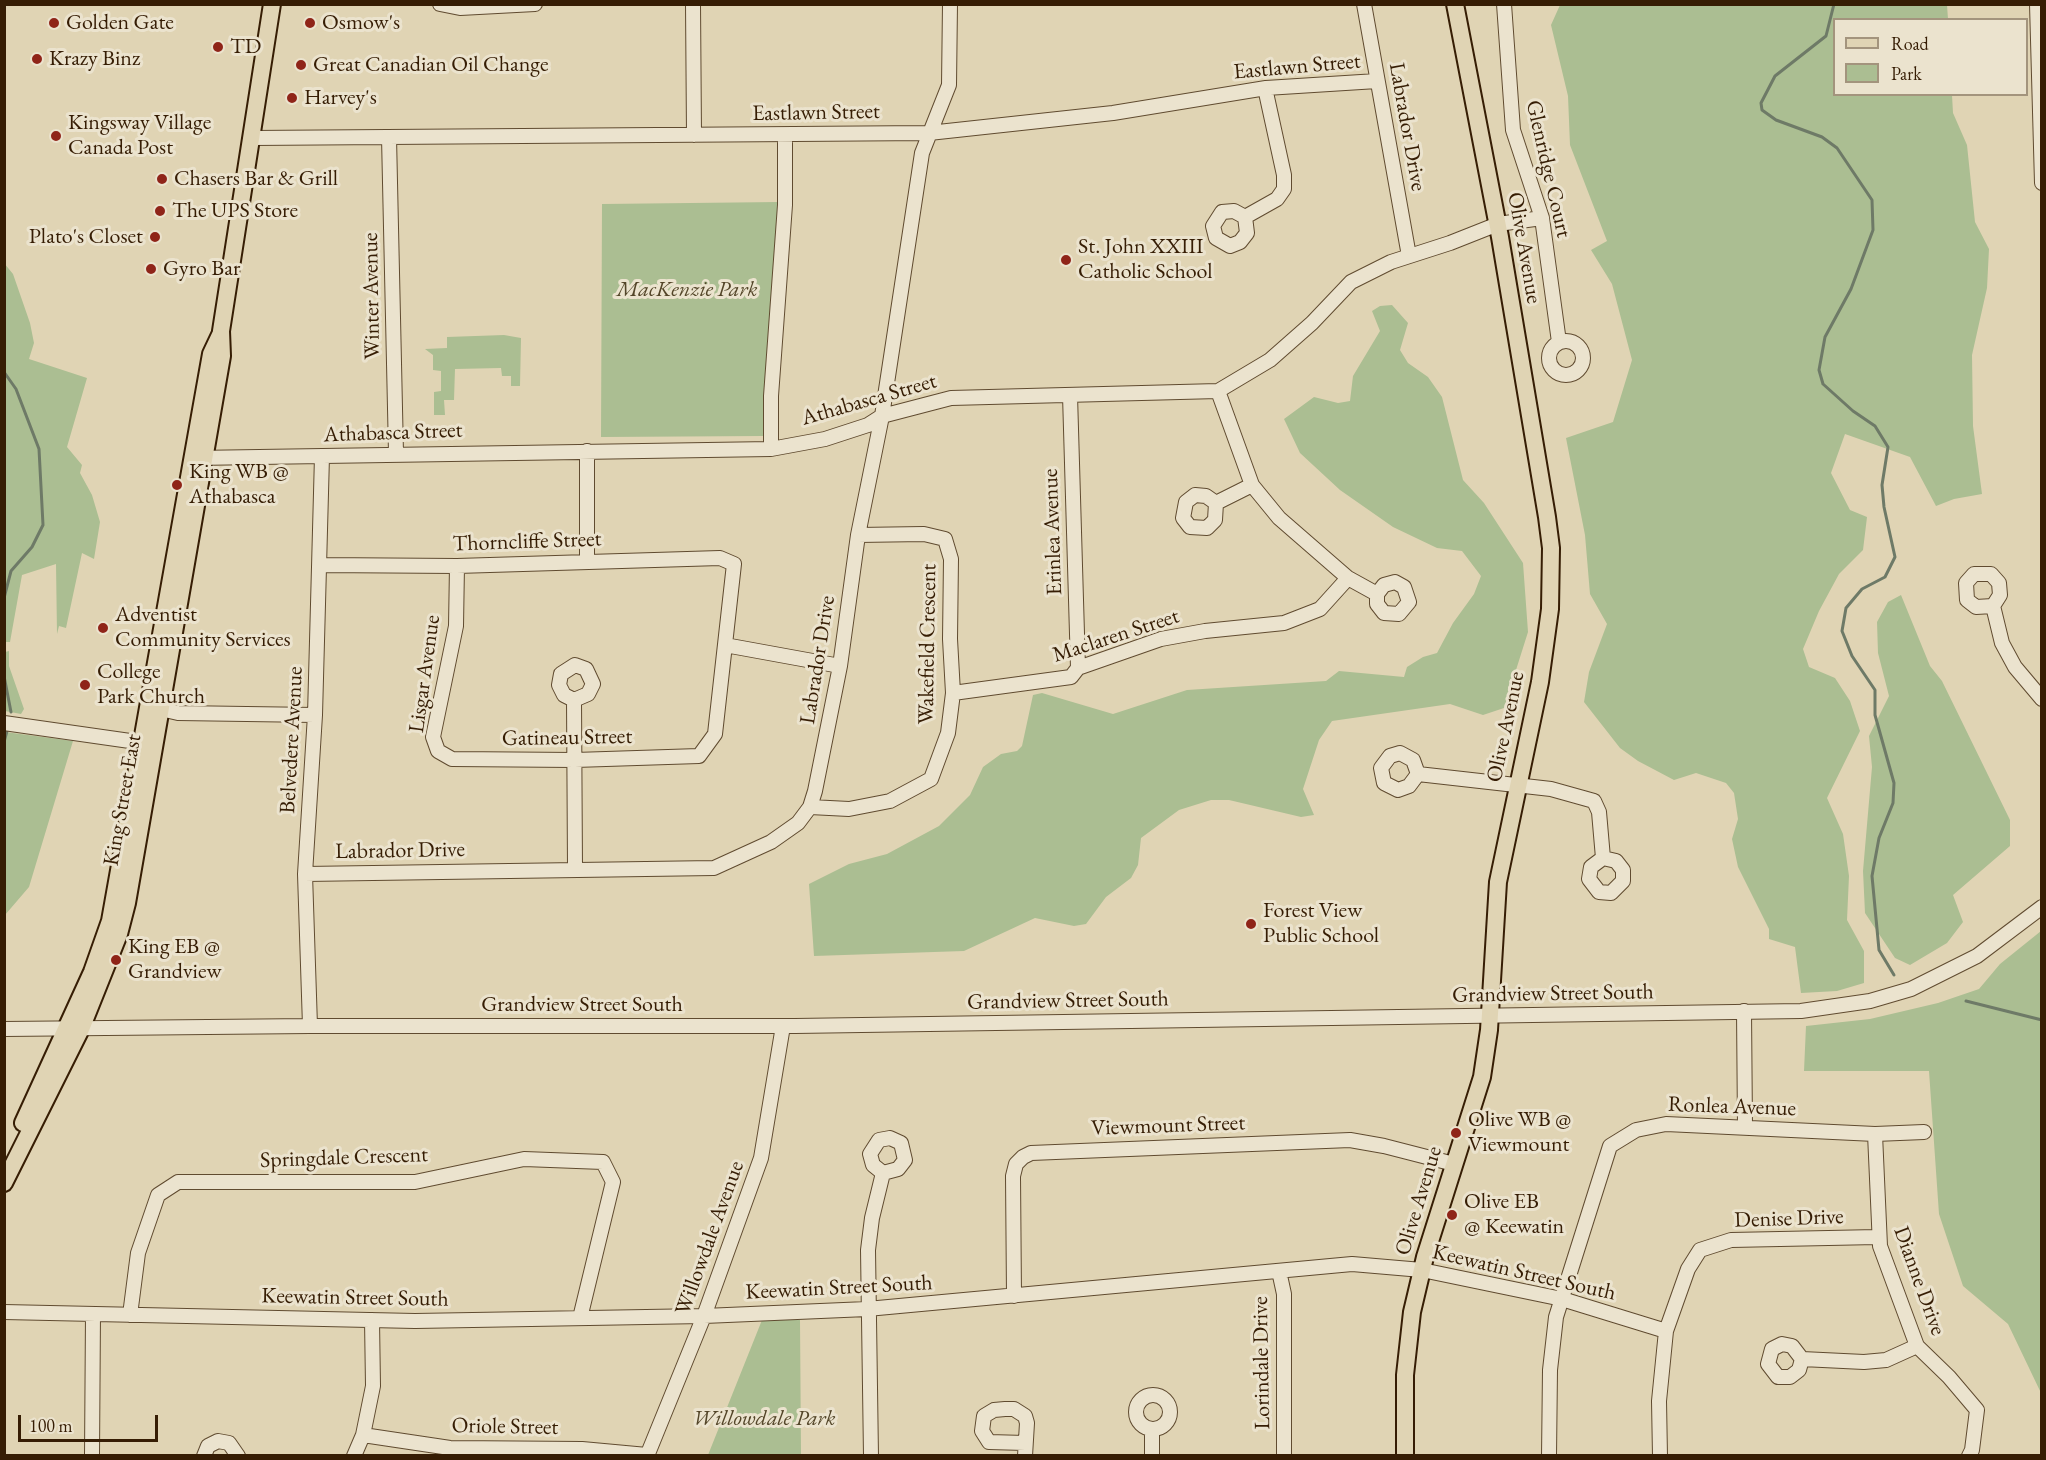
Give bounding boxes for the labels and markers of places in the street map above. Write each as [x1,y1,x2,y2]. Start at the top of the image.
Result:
place label: Golden Gate [66,10,174,36]
place label: Osmow's [322,10,400,36]
marker: Golden Gate [47,16,61,30]
marker: Osmow's [303,16,317,30]
place label: TD [230,34,261,60]
marker: TD [211,40,225,54]
place label: Krazy Binz [49,46,140,72]
marker: Krazy Binz [30,52,44,66]
place label: Great Canadian Oil Change [313,52,549,78]
marker: Great Canadian Oil Change [294,58,308,72]
place label: Harvey's [304,85,377,111]
marker: Harvey's [285,91,299,105]
place label: Kingsway Village Canada Post [68,110,211,162]
marker: Kingsway Village Canada Post [49,129,63,143]
place label: Chasers Bar & Grill [174,166,338,192]
marker: Chasers Bar & Grill [155,172,169,186]
place label: The UPS Store [172,198,298,224]
marker: The UPS Store [153,204,167,218]
place label: Plato's Closet [29,224,143,250]
marker: Plato's Closet [148,230,162,244]
place label: St. John XXIII Catholic School [1078,234,1212,286]
marker: St. John XXIII Catholic School [1059,253,1073,267]
place label: Gyro Bar [163,256,240,282]
marker: Gyro Bar [144,262,158,276]
place label: King WB @ Athabasca [189,459,289,511]
marker: King WB @ Athabasca [170,478,184,492]
place label: Adventist Community Services [115,602,291,654]
marker: Adventist Community Services [96,621,110,635]
place label: College Park Church [97,659,205,710]
marker: College Park Church [78,678,92,692]
place label: Forest View Public School [1263,898,1379,950]
marker: Forest View Public School [1244,917,1258,931]
place label: King EB @ Grandview [128,934,222,986]
marker: King EB @ Grandview [109,953,123,967]
place label: Olive WB @ Viewmount [1468,1107,1571,1158]
marker: Olive WB @ Viewmount [1449,1126,1463,1140]
place label: Olive EB @ Keewatin [1464,1189,1564,1240]
marker: Olive EB @ Keewatin [1445,1208,1459,1222]

